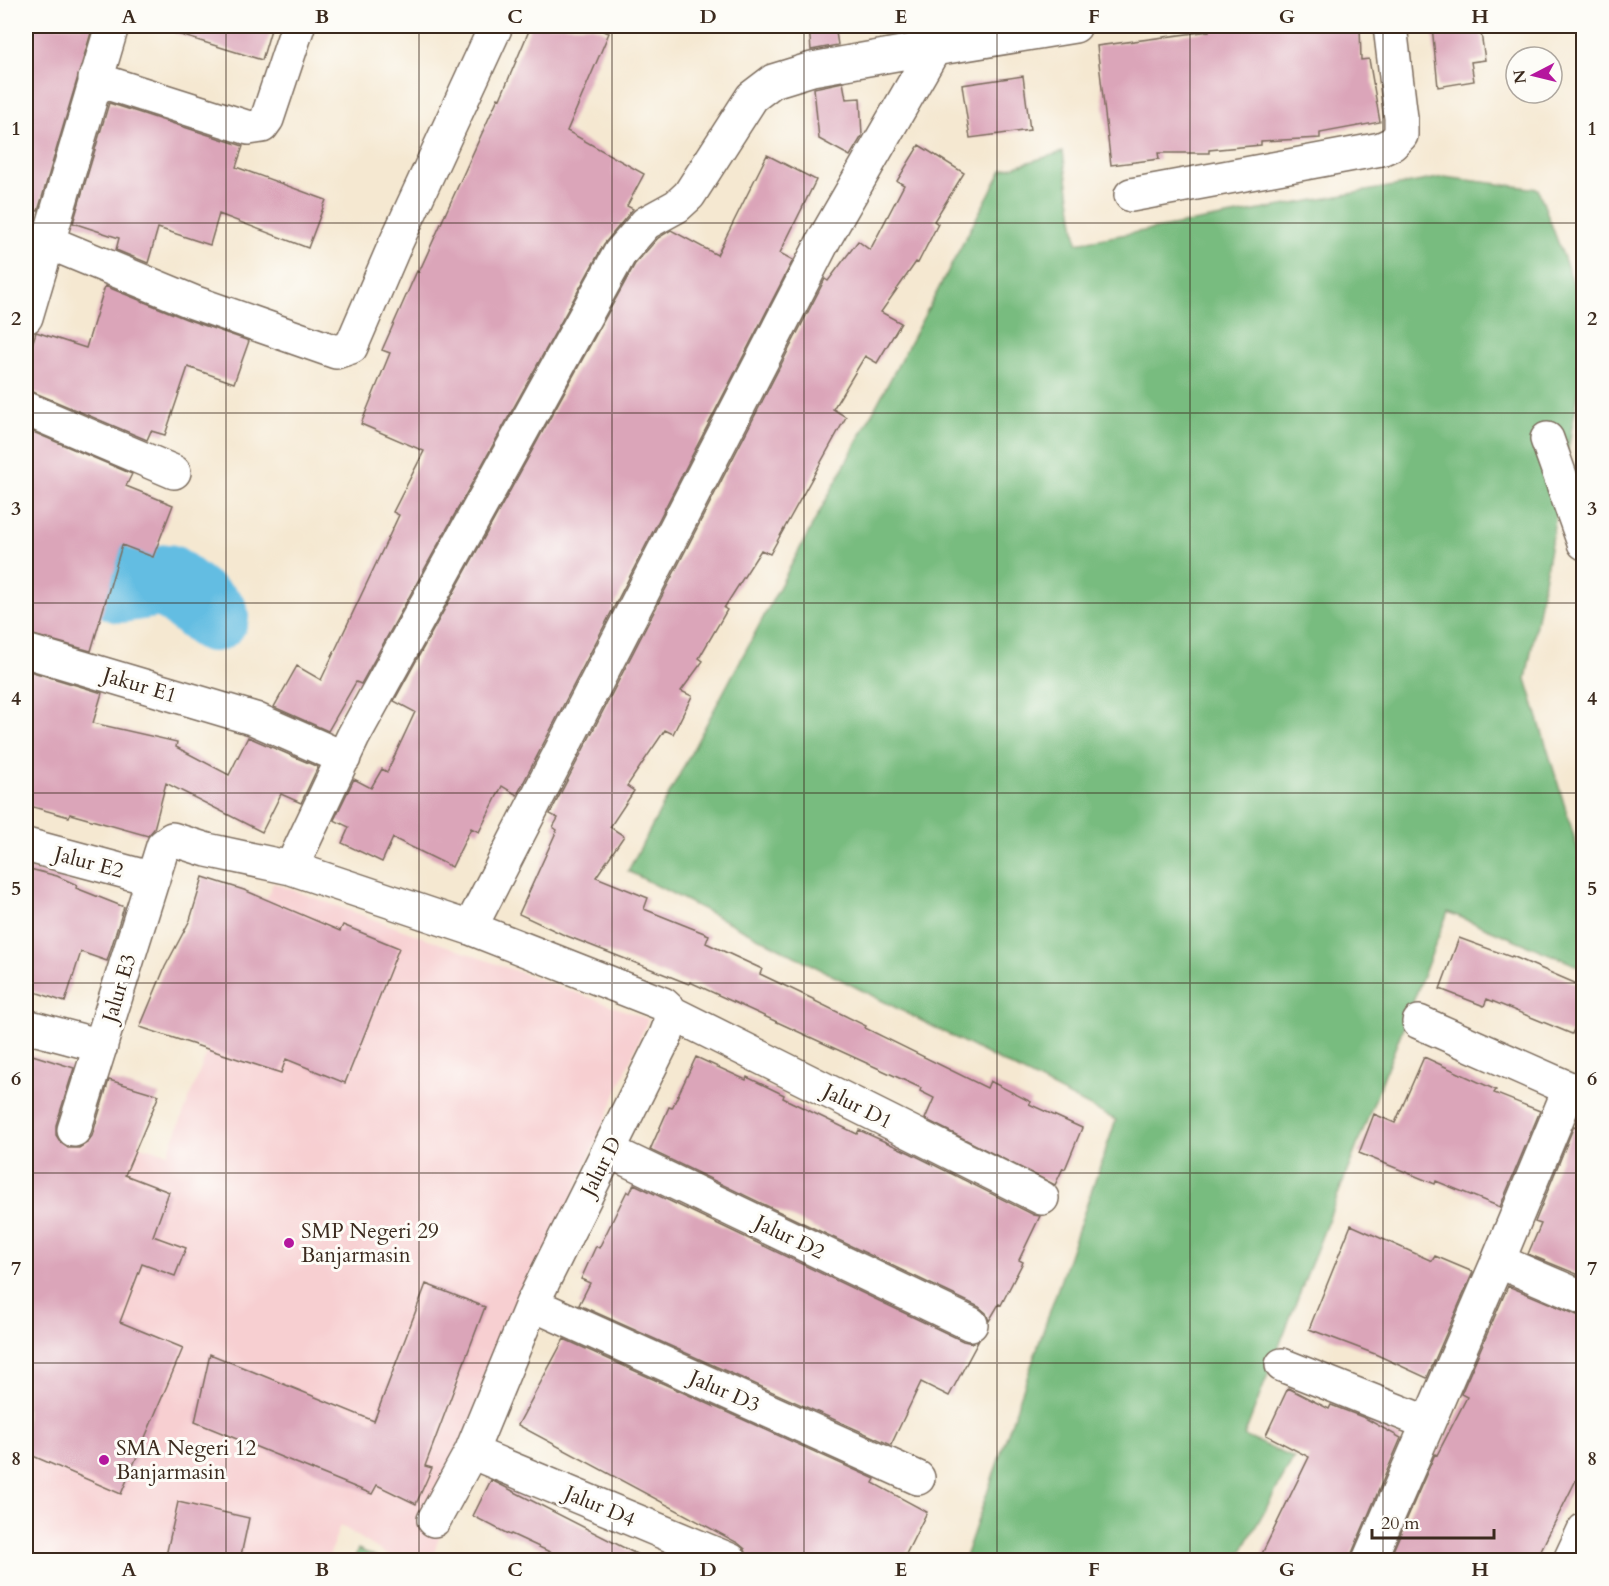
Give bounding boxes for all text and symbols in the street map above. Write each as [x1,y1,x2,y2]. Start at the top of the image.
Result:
text: A [121,3,137,30]
text: B [315,3,329,30]
text: C [507,3,523,30]
text: D [699,3,717,30]
text: E [895,3,907,30]
text: F [1088,3,1100,30]
text: G [1279,3,1295,30]
text: H [1471,3,1489,30]
north arrow [1504,45,1564,105]
text: N [1508,68,1532,85]
text: 1 [11,115,21,142]
text: 1 [1587,115,1597,142]
text: 2 [11,305,21,332]
text: 2 [1587,305,1597,332]
text: 3 [11,495,21,522]
text: 3 [1587,495,1597,522]
street label: Jakur E1 [96,660,180,710]
text: 4 [11,685,21,712]
text: 4 [1587,685,1597,712]
street label: Jalur E2 [48,839,127,886]
text: 5 [11,875,21,902]
text: 5 [1587,875,1597,902]
street label: Jalur E3 [94,950,144,1029]
text: 6 [11,1065,21,1092]
text: 6 [1587,1065,1597,1092]
street label: Jalur D1 [815,1075,897,1136]
street label: Jalur D [573,1131,629,1204]
street label: Jalur D2 [747,1207,830,1267]
place label: SMP Negeri 29 Banjarmasin [301,1217,439,1270]
marker: SMP Negeri 29 Banjarmasin [282,1236,296,1250]
text: 7 [11,1255,21,1282]
text: 7 [1587,1255,1597,1282]
street label: Jalur D3 [682,1362,765,1420]
place label: SMA Negeri 12 Banjarmasin [116,1434,257,1487]
text: 8 [11,1445,21,1472]
text: 8 [1587,1445,1597,1472]
marker: SMA Negeri 12 Banjarmasin [97,1453,111,1467]
street label: Jalur D4 [557,1477,640,1534]
scale bar [1372,1502,1494,1540]
text: 20 m [1381,1511,1420,1536]
text: A [121,1556,137,1583]
text: B [315,1556,329,1583]
text: C [507,1556,523,1583]
text: D [699,1556,717,1583]
text: E [895,1556,907,1583]
text: F [1088,1556,1100,1583]
text: G [1279,1556,1295,1583]
text: H [1471,1556,1489,1583]

